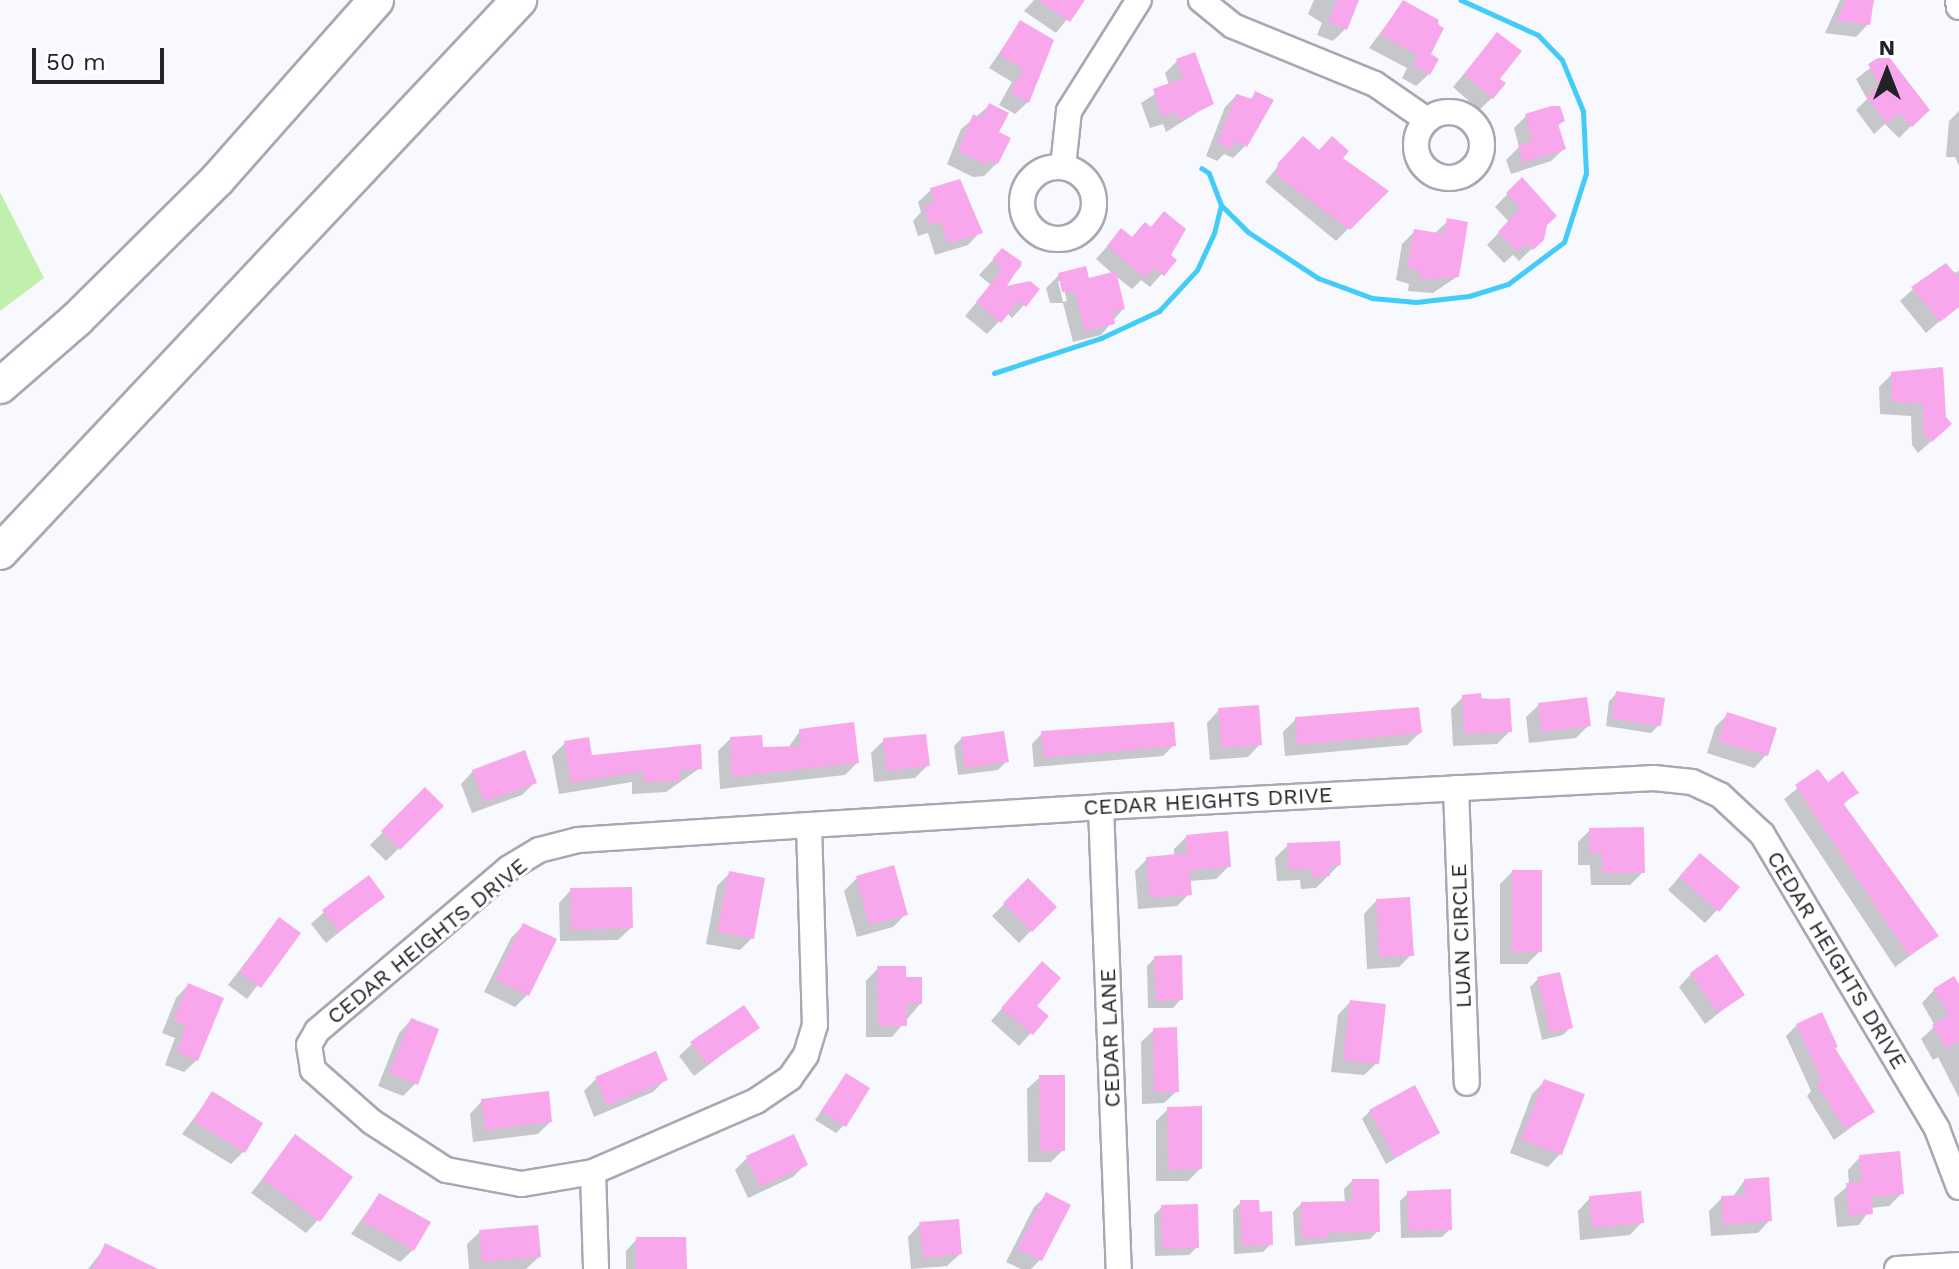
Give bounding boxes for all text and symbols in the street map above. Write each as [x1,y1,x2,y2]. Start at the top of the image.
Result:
scale bar [36,32,168,82]
north arrow [1847,32,1927,112]
text: N [1879,35,1895,60]
text: 50 m [46,48,106,76]
street label: CEDAR HEIGHTS DRIVE [1083,781,1333,821]
street label: CEDAR HEIGHTS DRIVE [1761,846,1913,1074]
street label: CEDAR HEIGHTS DRIVE [322,852,532,1030]
street label: LUAN CIRCLE [1445,863,1477,1009]
street label: CEDAR LANE [1094,968,1126,1108]

